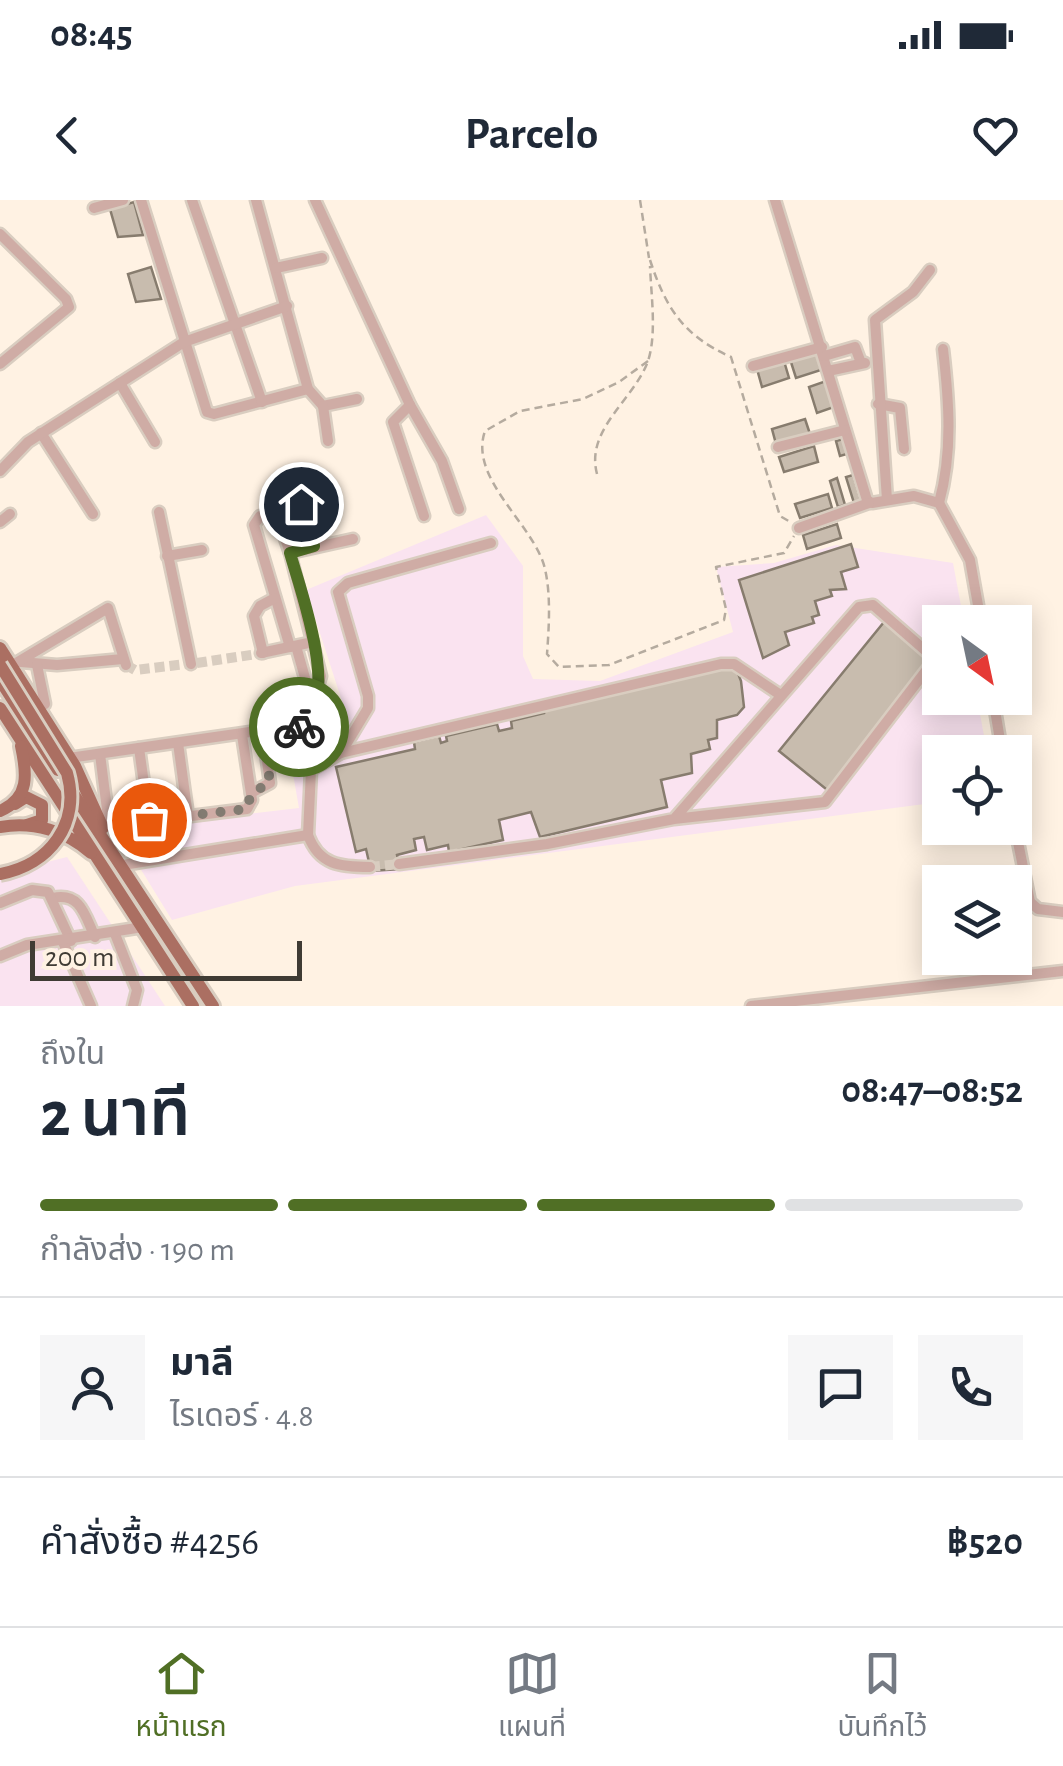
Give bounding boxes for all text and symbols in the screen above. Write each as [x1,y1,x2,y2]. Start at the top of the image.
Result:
text: 08:45 [50,16,133,54]
icon: back [40,108,95,163]
icon: heart [968,108,1023,163]
text: Parcelo [465,112,598,157]
pin [259,462,344,547]
icon: home [274,477,329,532]
north arrow [922,605,1032,715]
map controls [922,605,1032,975]
courier [249,677,349,777]
icon: bike [272,700,327,755]
button: locate [922,735,1032,845]
pin [107,778,192,863]
icon: bag [122,793,177,848]
button: layers [922,865,1032,975]
scale bar [30,936,302,980]
text: 200 m [45,944,114,972]
text: ถึงใน [40,1038,105,1070]
text: 08:47–08:52 [841,1072,1023,1110]
text: 2 นาที [40,1083,190,1148]
text: กำลังส่ง · 190 m [40,1234,235,1266]
button: person [40,1335,145,1440]
button: chat [788,1335,893,1440]
button: phone [918,1335,1023,1440]
text: มาลี [170,1345,234,1383]
text: ไรเดอร์ · 4.8 [170,1400,314,1432]
text: คำสั่งซื้อ #4256 [40,1524,259,1562]
text: ฿520 [947,1524,1023,1562]
tab: หน้าแรก [136,1646,227,1749]
tab: แผนที่ [498,1646,566,1749]
tab: บันทึกไว้ [837,1646,927,1749]

